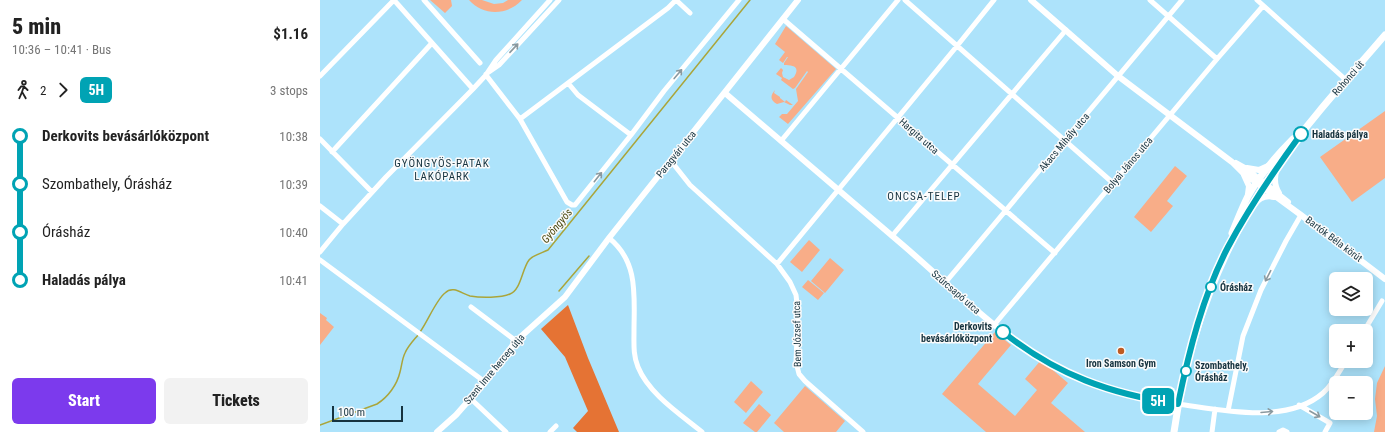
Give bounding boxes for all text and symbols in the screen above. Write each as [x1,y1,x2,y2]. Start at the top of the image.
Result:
text: 5 min [12,14,61,39]
text: $1.16 [273,25,308,43]
text: 10:36 – 10:41 · Bus [12,42,111,57]
one-way arrow [509,43,519,53]
street label: Rohonci út [1330,59,1366,97]
one-way arrow [673,69,682,80]
icon: walk [12,79,34,101]
icon: forward [52,79,74,101]
text: 5H [88,82,104,98]
text: 2 [40,83,46,98]
text: 3 stops [270,83,308,98]
street label: Akacs Mihály utca [1037,111,1091,173]
street label: Hargita utca [897,116,941,156]
marker: Haladás pálya [1293,126,1309,142]
text: Derkovits bevásárlóközpont [42,127,209,145]
street label: Paragvári utca [654,128,698,179]
text: 10:38 [279,129,308,144]
place label: Haladás pálya [1312,129,1368,140]
street label: Bolyai János utca [1101,135,1155,195]
district label: GYÖNGYÖS-PATAK LAKÓPARK [394,157,490,183]
one-way arrow [593,171,602,182]
text: Szombathely, Órásház [42,175,172,193]
text: 10:39 [279,177,308,192]
district label: ONCSA-TELEP [887,190,961,203]
water label: Gyöngyös [539,206,575,246]
street label: Bartók Béla körút [1303,214,1365,264]
text: Órásház [42,223,90,241]
text: 10:40 [279,225,308,240]
street label: Szűrcsapó utca [929,268,983,316]
one-way arrow [1264,269,1272,281]
text: Haladás pálya [42,271,126,289]
map controls [1329,272,1373,420]
button: layers [1329,272,1373,316]
text: 10:41 [279,273,308,288]
marker: Órásház [1205,281,1217,293]
place label: Órásház [1220,281,1253,293]
street label: Bem József utca [791,301,803,367]
place label: Derkovits bevásárlóközpont [921,321,992,344]
marker: Derkovits bevásárlóközpont [995,324,1011,340]
button: + [1329,324,1373,368]
street label: Szent Imre herceg útja [461,332,527,406]
marker: Iron Samson Gym [1116,346,1126,356]
place label: Iron Samson Gym [1086,358,1156,369]
place label: Szombathely, Órásház [1195,360,1248,383]
marker: Szombathely, Órásház [1180,365,1192,377]
button: − [1329,376,1373,420]
button: Start [12,378,156,424]
button: Tickets [164,378,308,424]
line badge: 5H [1140,388,1176,414]
text: 5H [1150,393,1166,409]
scale bar [332,404,403,423]
text: 100 m [338,406,365,419]
one-way arrow [1260,409,1273,416]
one-way arrow [1309,410,1321,418]

